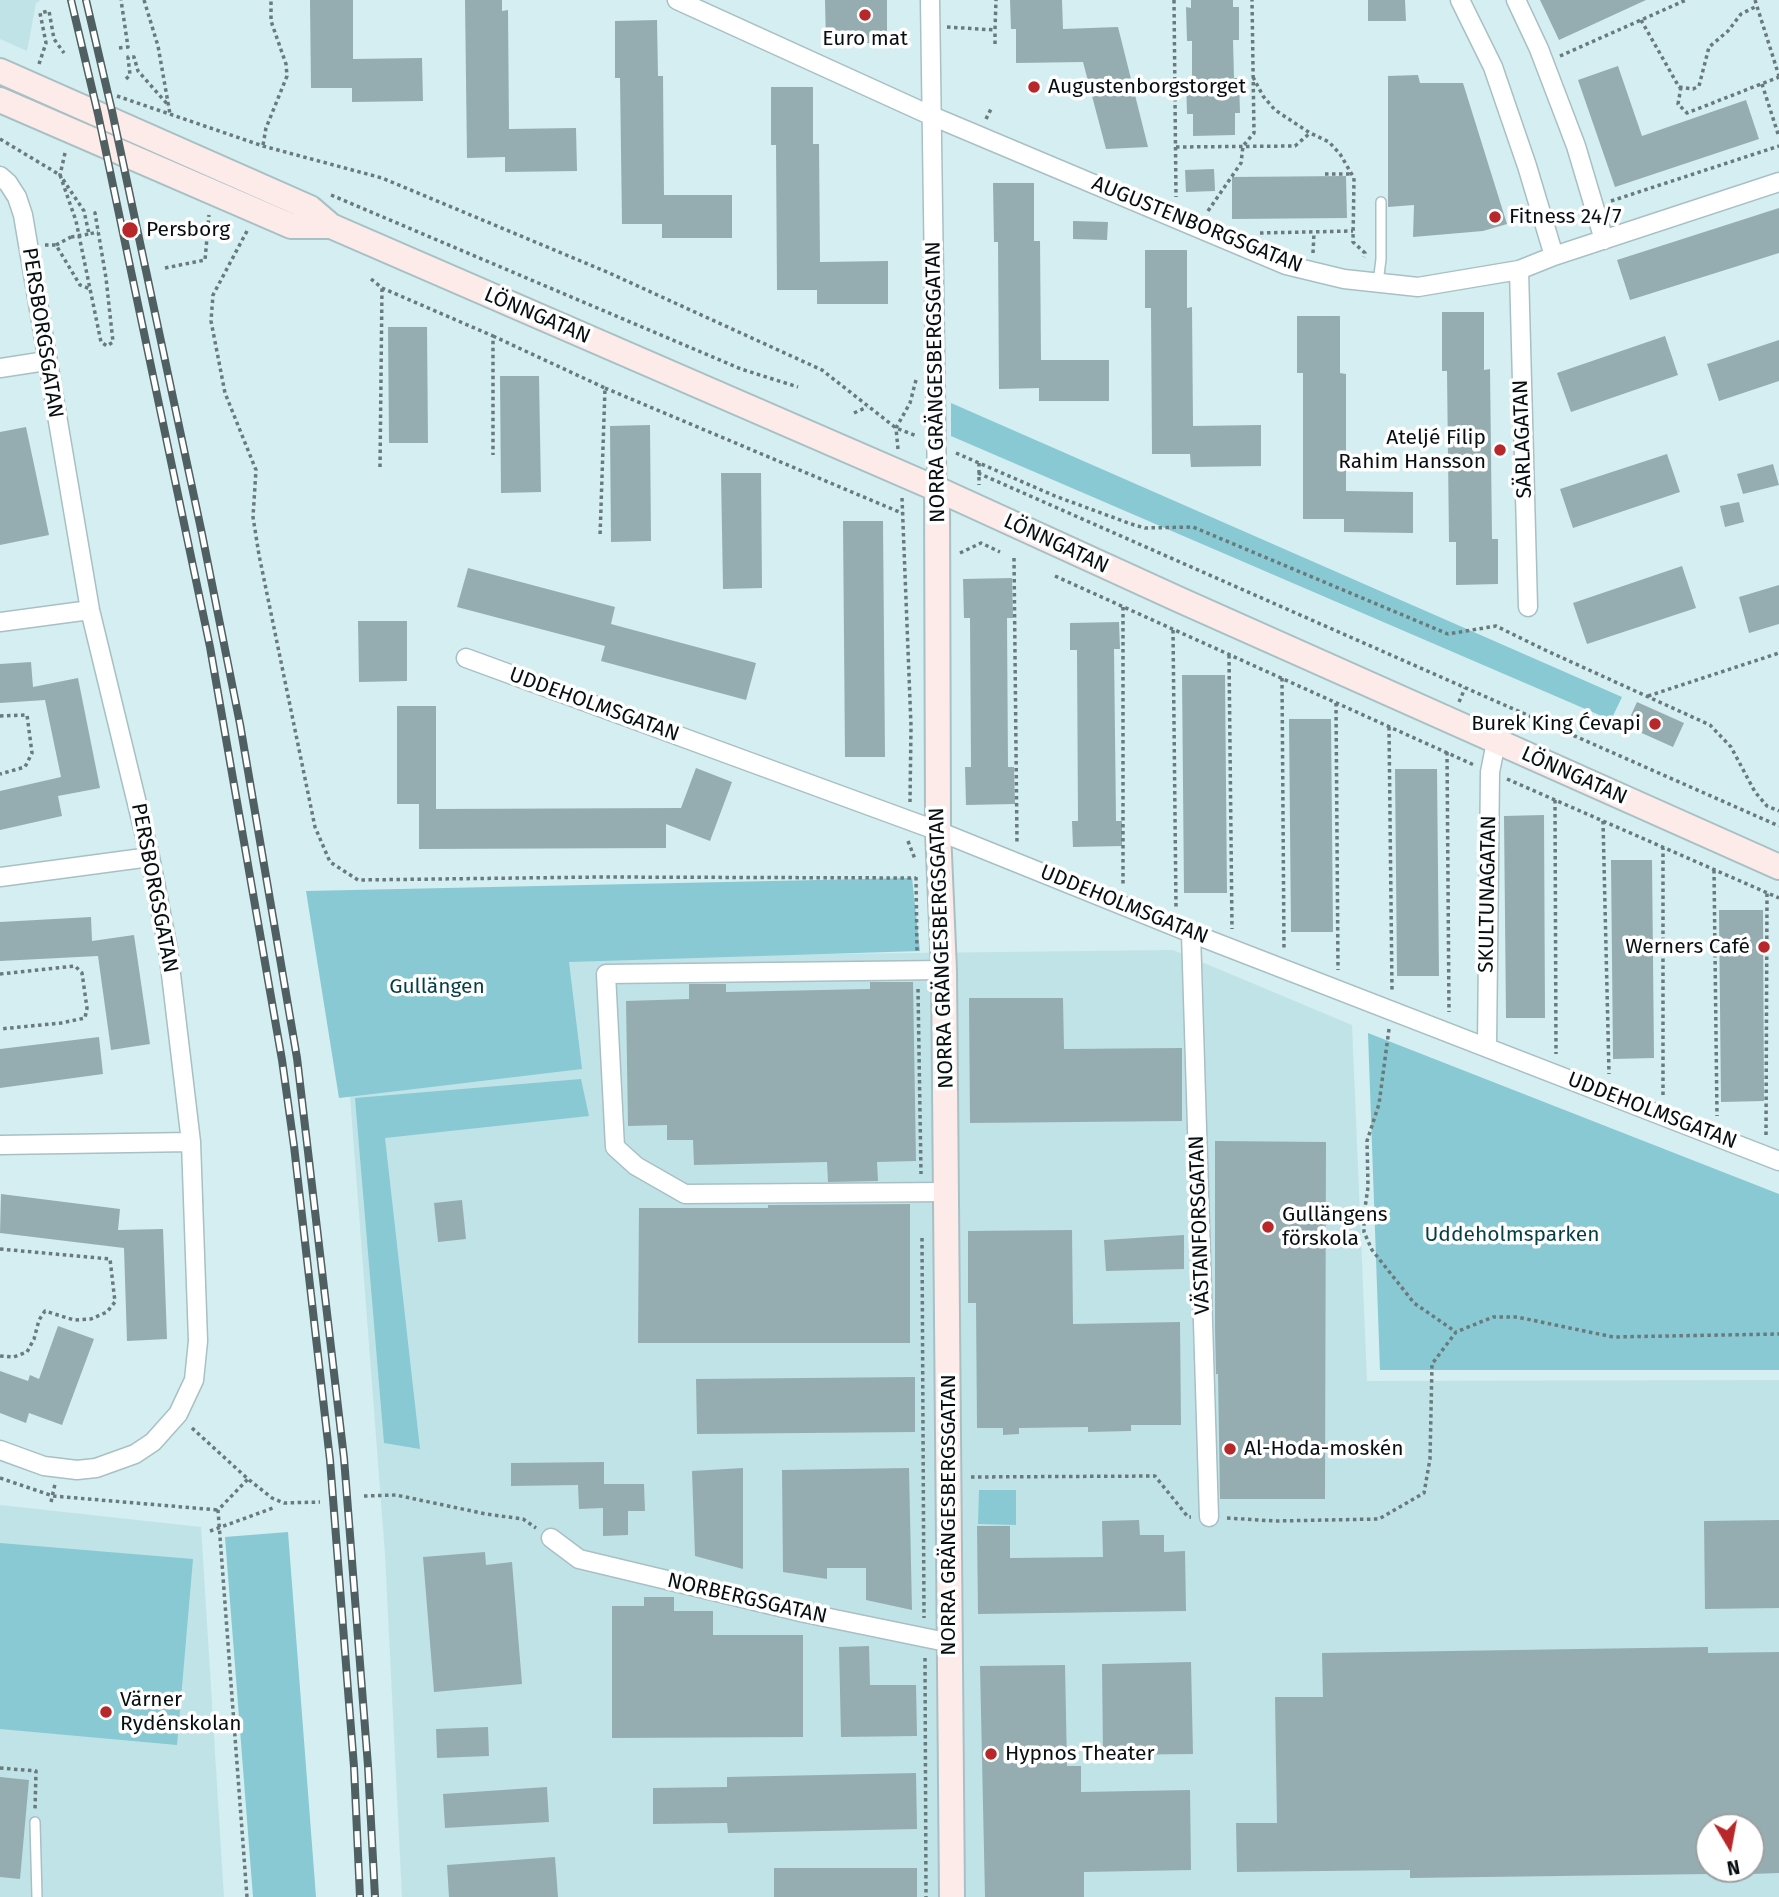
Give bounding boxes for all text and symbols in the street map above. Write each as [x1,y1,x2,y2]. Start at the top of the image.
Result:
marker: Euro mat [857,7,873,23]
place label: Euro mat [822,26,908,52]
place label: Augustenborgstorget [1048,74,1246,100]
marker: Augustenborgstorget [1026,79,1042,95]
street label: AUGUSTENBORGSGATAN [1088,171,1306,279]
place label: Fitness 24/7 [1509,204,1622,230]
marker: Fitness 24/7 [1487,209,1503,225]
place label: Persborg [146,217,230,243]
marker: Persborg [120,220,140,240]
street label: NORRA GRÄNGESBERGSGATAN [921,241,951,523]
street label: PERSBORGSGATAN [16,246,68,420]
street label: LÖNNGATAN [480,282,594,350]
street label: SÄRLAGATAN [1508,379,1538,499]
place label: Ateljé Filip Rahim Hansson [1338,425,1486,475]
marker: Ateljé Filip Rahim Hansson [1492,442,1508,458]
street label: LÖNNGATAN [999,509,1113,579]
street label: UDDEHOLMSGATAN [506,663,682,747]
place label: Burek King Ćevapi [1471,711,1641,737]
marker: Burek King Ćevapi [1647,716,1663,732]
street label: LÖNNGATAN [1517,741,1631,811]
street label: PERSBORGSGATAN [125,801,183,975]
street label: NORRA GRÄNGESBERGSGATAN [924,807,960,1089]
street label: SKULTUNAGATAN [1474,815,1502,973]
street label: UDDEHOLMSGATAN [1036,860,1212,950]
place label: Werners Café [1625,934,1750,960]
marker: Werners Café [1756,939,1772,955]
park label: Gullängen [389,974,485,1000]
street label: UDDEHOLMSGATAN [1564,1067,1740,1155]
street label: VÄSTANFORSGATAN [1184,1135,1216,1315]
place label: Gullängens förskola [1282,1202,1388,1252]
marker: Gullängens förskola [1260,1219,1276,1235]
park label: Uddeholmsparken [1424,1222,1600,1248]
street label: NORRA GRÄNGESBERGSGATAN [936,1374,962,1656]
place label: Al-Hoda-moskén [1244,1436,1404,1462]
marker: Al-Hoda-moskén [1222,1441,1238,1457]
street label: NORBERGSGATAN [665,1568,829,1630]
place label: Värner Rydénskolan [120,1687,242,1737]
marker: Värner Rydénskolan [98,1704,114,1720]
place label: Hypnos Theater [1005,1741,1155,1767]
marker: Hypnos Theater [983,1746,999,1762]
north arrow [1695,1813,1765,1883]
text: N [1725,1855,1742,1880]

